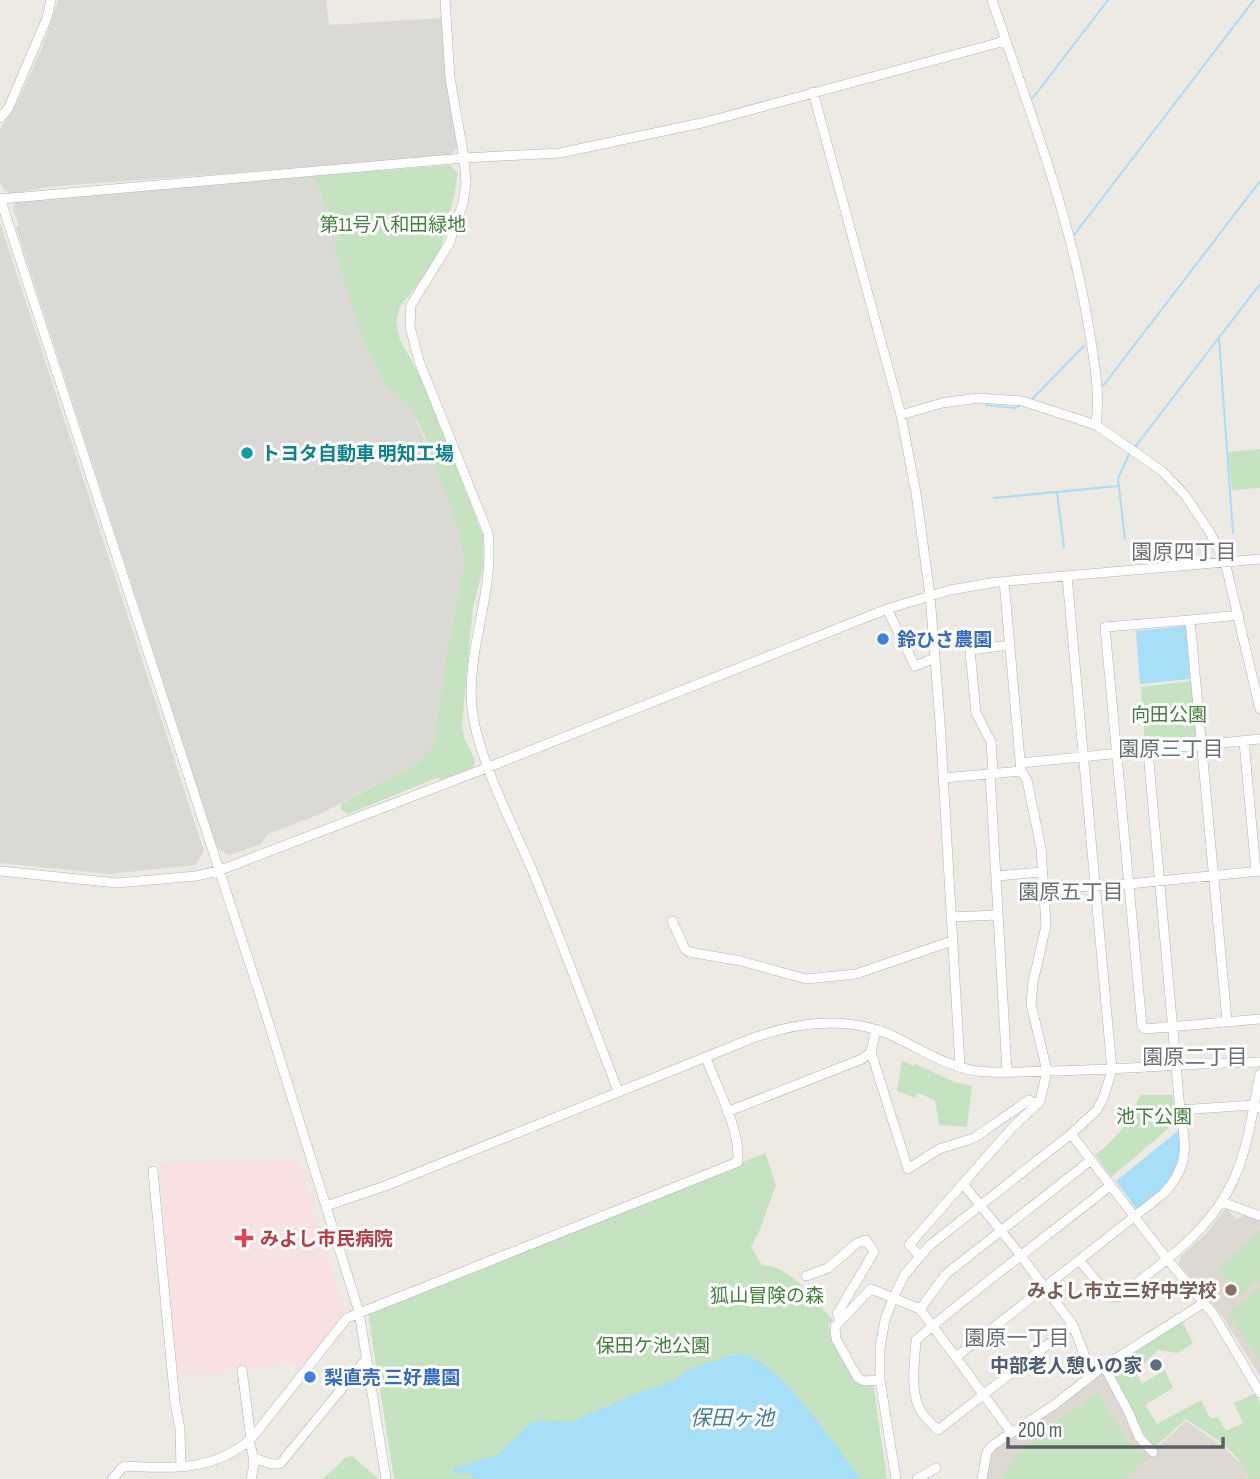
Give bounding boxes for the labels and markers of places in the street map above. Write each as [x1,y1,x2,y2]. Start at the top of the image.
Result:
place label: トヨタ自動車 明知工場 [261,443,454,466]
marker: トヨタ自動車 明知工場 [239,445,255,461]
place label: 鈴ひさ農園 [897,629,992,652]
marker: 鈴ひさ農園 [875,631,891,647]
marker: みよし市民病院 [234,1228,254,1248]
place label: みよし市民病院 [260,1228,393,1251]
place label: みよし市立三好中学校 [1027,1280,1217,1303]
marker: みよし市立三好中学校 [1223,1282,1239,1298]
place label: 中部老人憩いの家 [990,1355,1142,1378]
marker: 中部老人憩いの家 [1148,1357,1164,1373]
place label: 梨直売 三好農園 [324,1367,460,1390]
marker: 梨直売 三好農園 [302,1369,318,1385]

